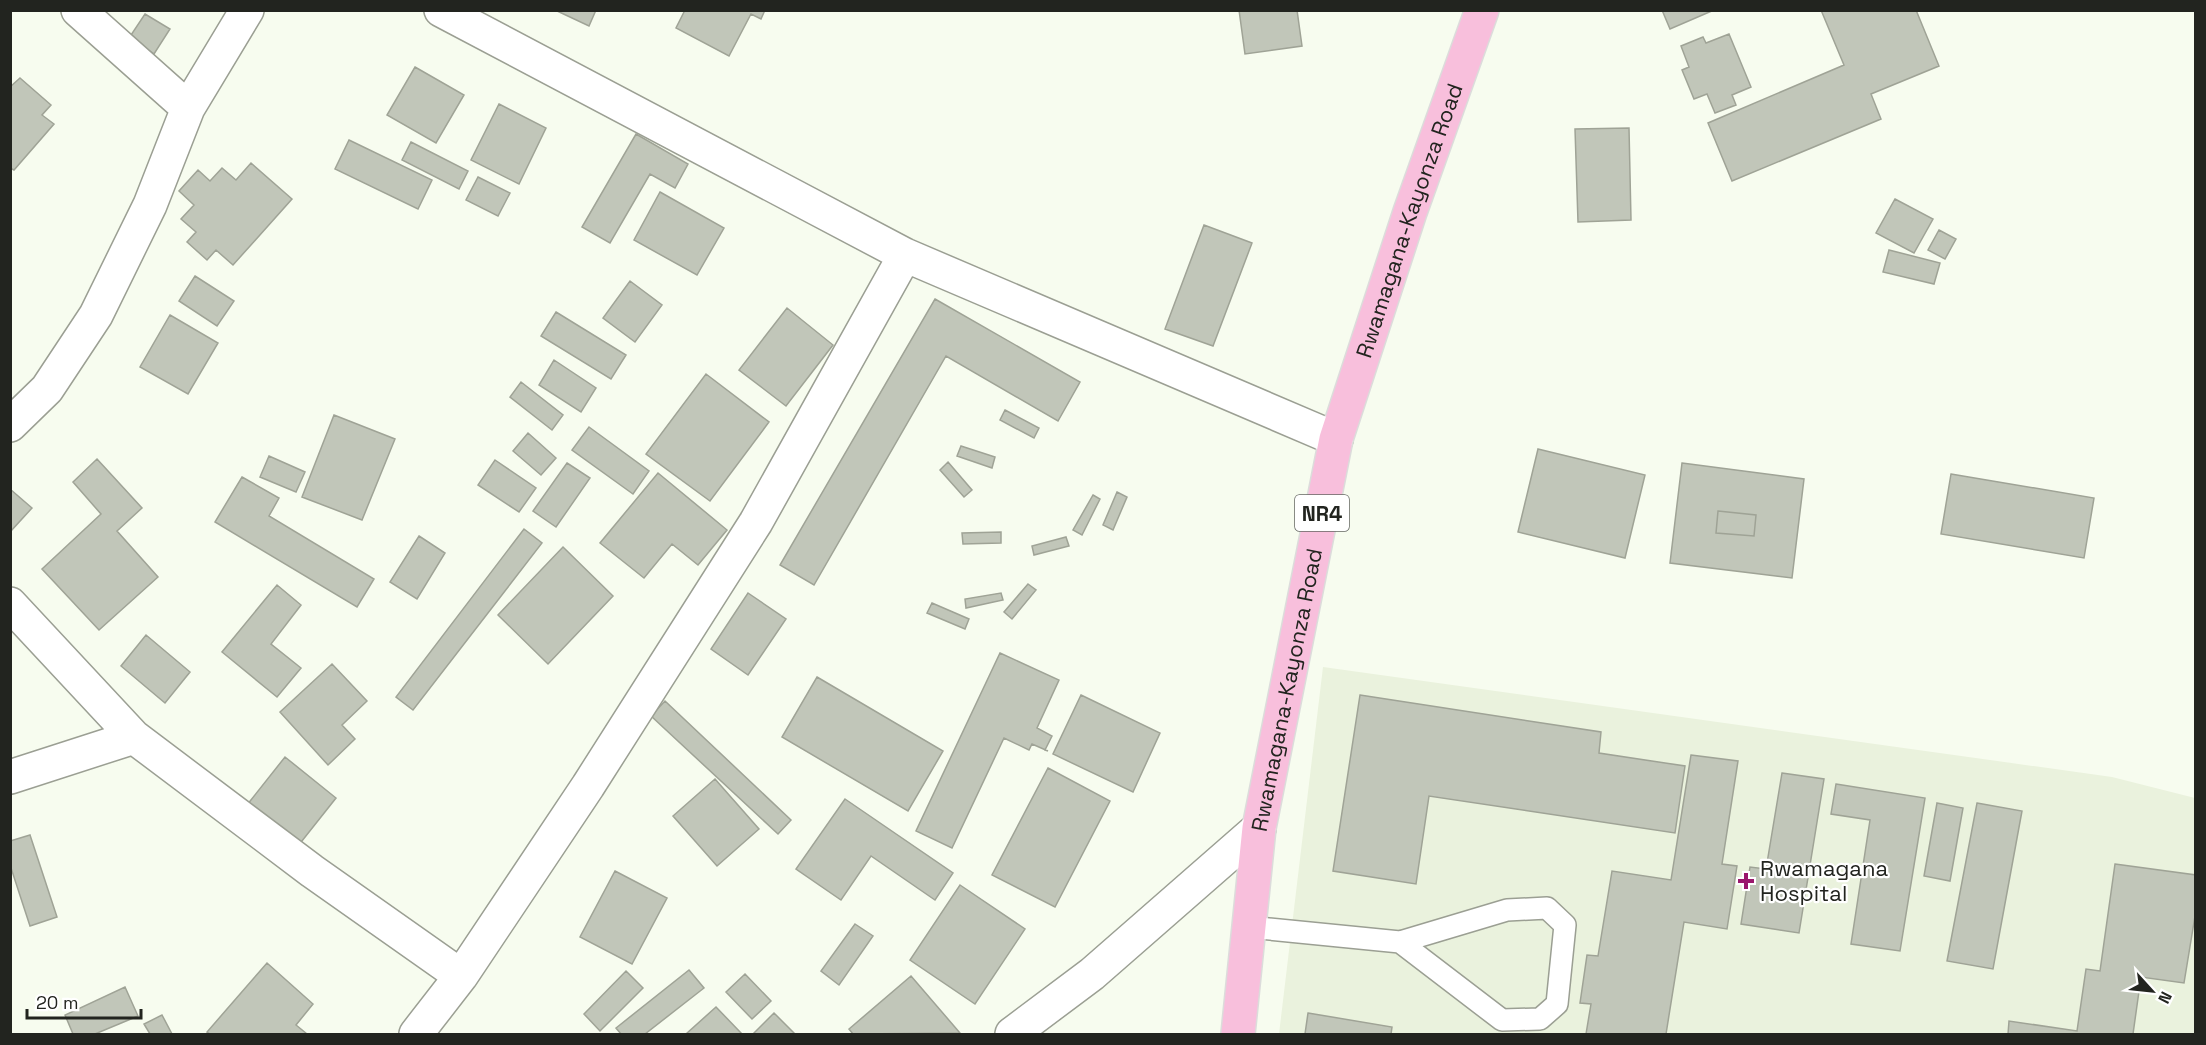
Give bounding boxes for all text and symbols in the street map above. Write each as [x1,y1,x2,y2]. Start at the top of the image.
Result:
street label: Rwamagana-Kayonza Road [1349,79,1469,361]
road number: NR4 [1295,495,1349,531]
street label: Rwamagana-Kayonza Road [1245,546,1328,834]
place label: Rwamagana Hospital [1760,854,1888,907]
marker: Rwamagana Hospital [1737,872,1755,890]
north arrow [2122,961,2182,1021]
scale bar [27,982,141,1020]
text: N [2153,988,2177,1007]
text: 20 m [36,991,79,1014]

